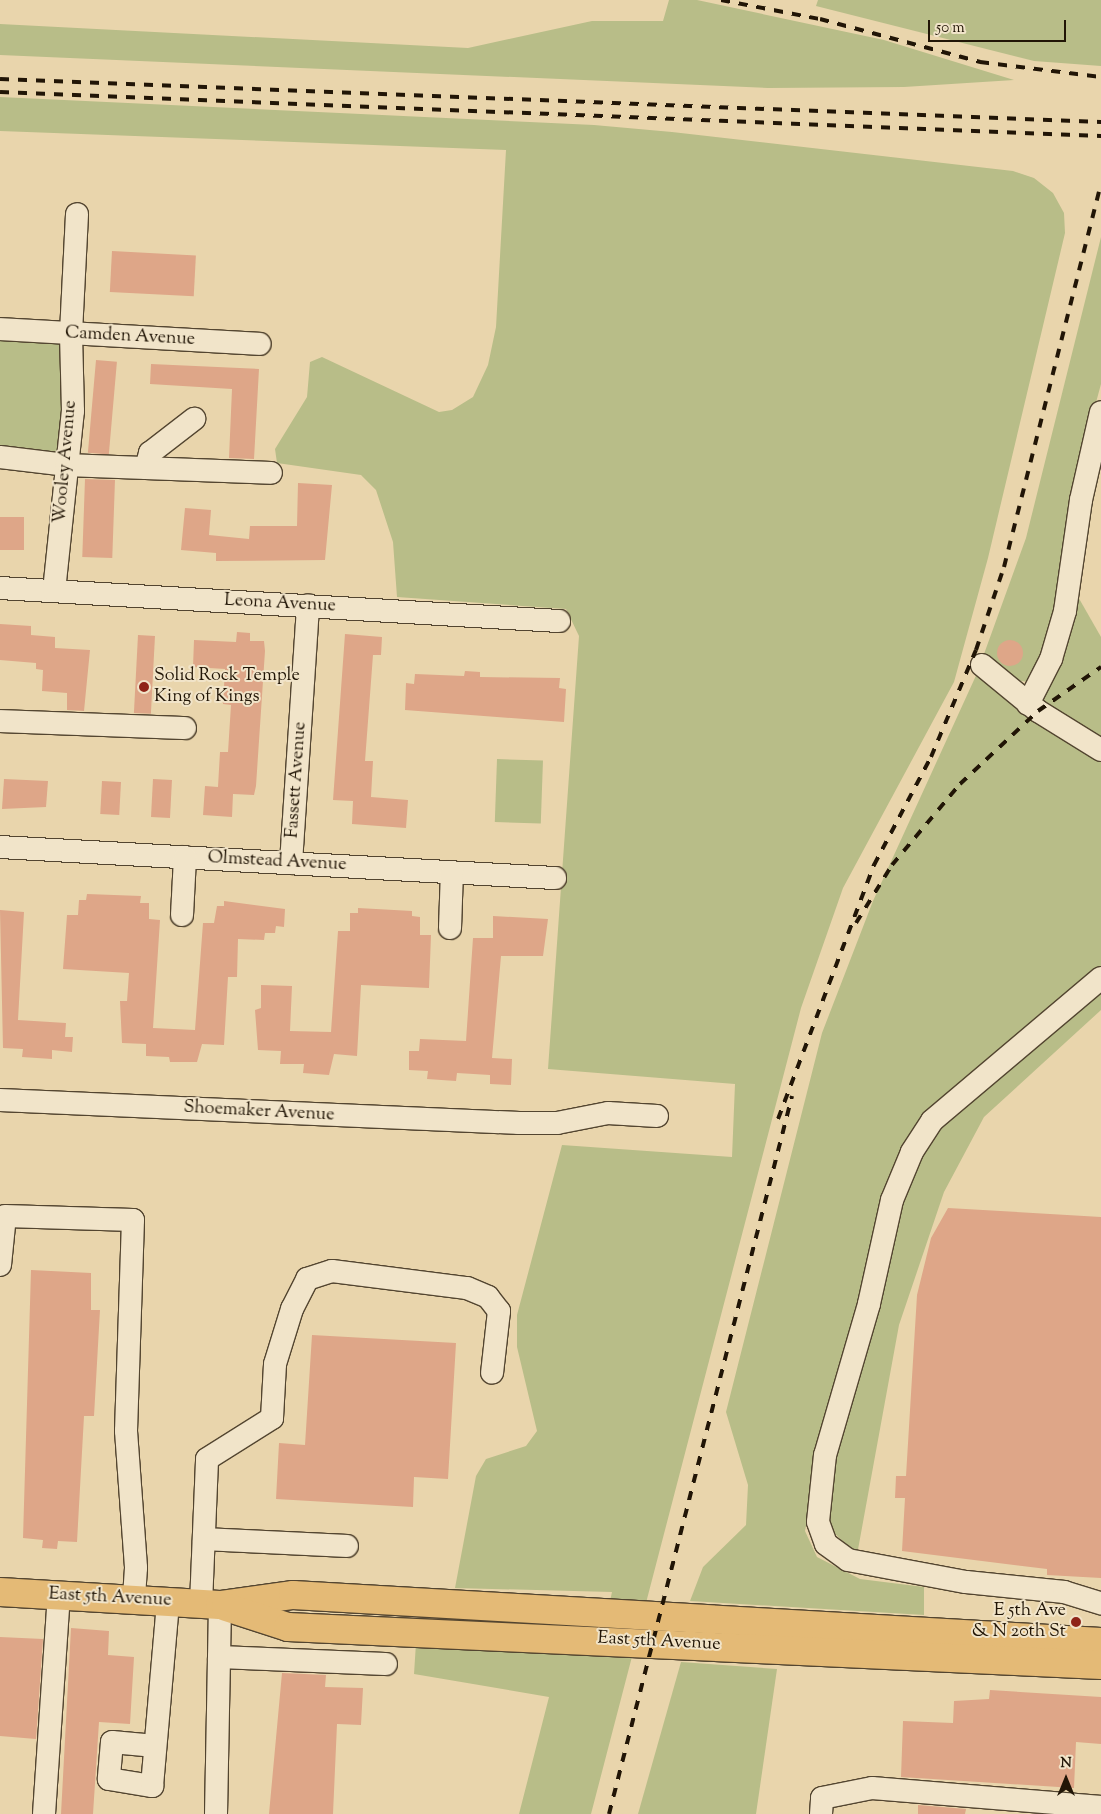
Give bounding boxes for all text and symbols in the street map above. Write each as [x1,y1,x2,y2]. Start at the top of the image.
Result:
scale bar [931,10,1068,42]
text: 50 m [936,18,965,39]
street label: Camden Avenue [64,323,196,351]
street label: Wooley Avenue [50,399,82,525]
street label: Leona Avenue [224,590,336,618]
place label: Solid Rock Temple King of Kings [154,666,300,709]
marker: Solid Rock Temple King of Kings [138,681,150,693]
street label: Fassett Avenue [282,721,312,839]
street label: Olmstead Avenue [207,848,347,876]
street label: Shoemaker Avenue [183,1097,335,1127]
street label: East 5th Avenue [48,1584,172,1612]
place label: E 5th Ave & N 20th St [972,1601,1066,1644]
marker: E 5th Ave & N 20th St [1070,1616,1082,1628]
street label: East 5th Avenue [597,1628,721,1656]
north arrow [1041,1754,1091,1804]
text: N [1060,1754,1072,1774]

